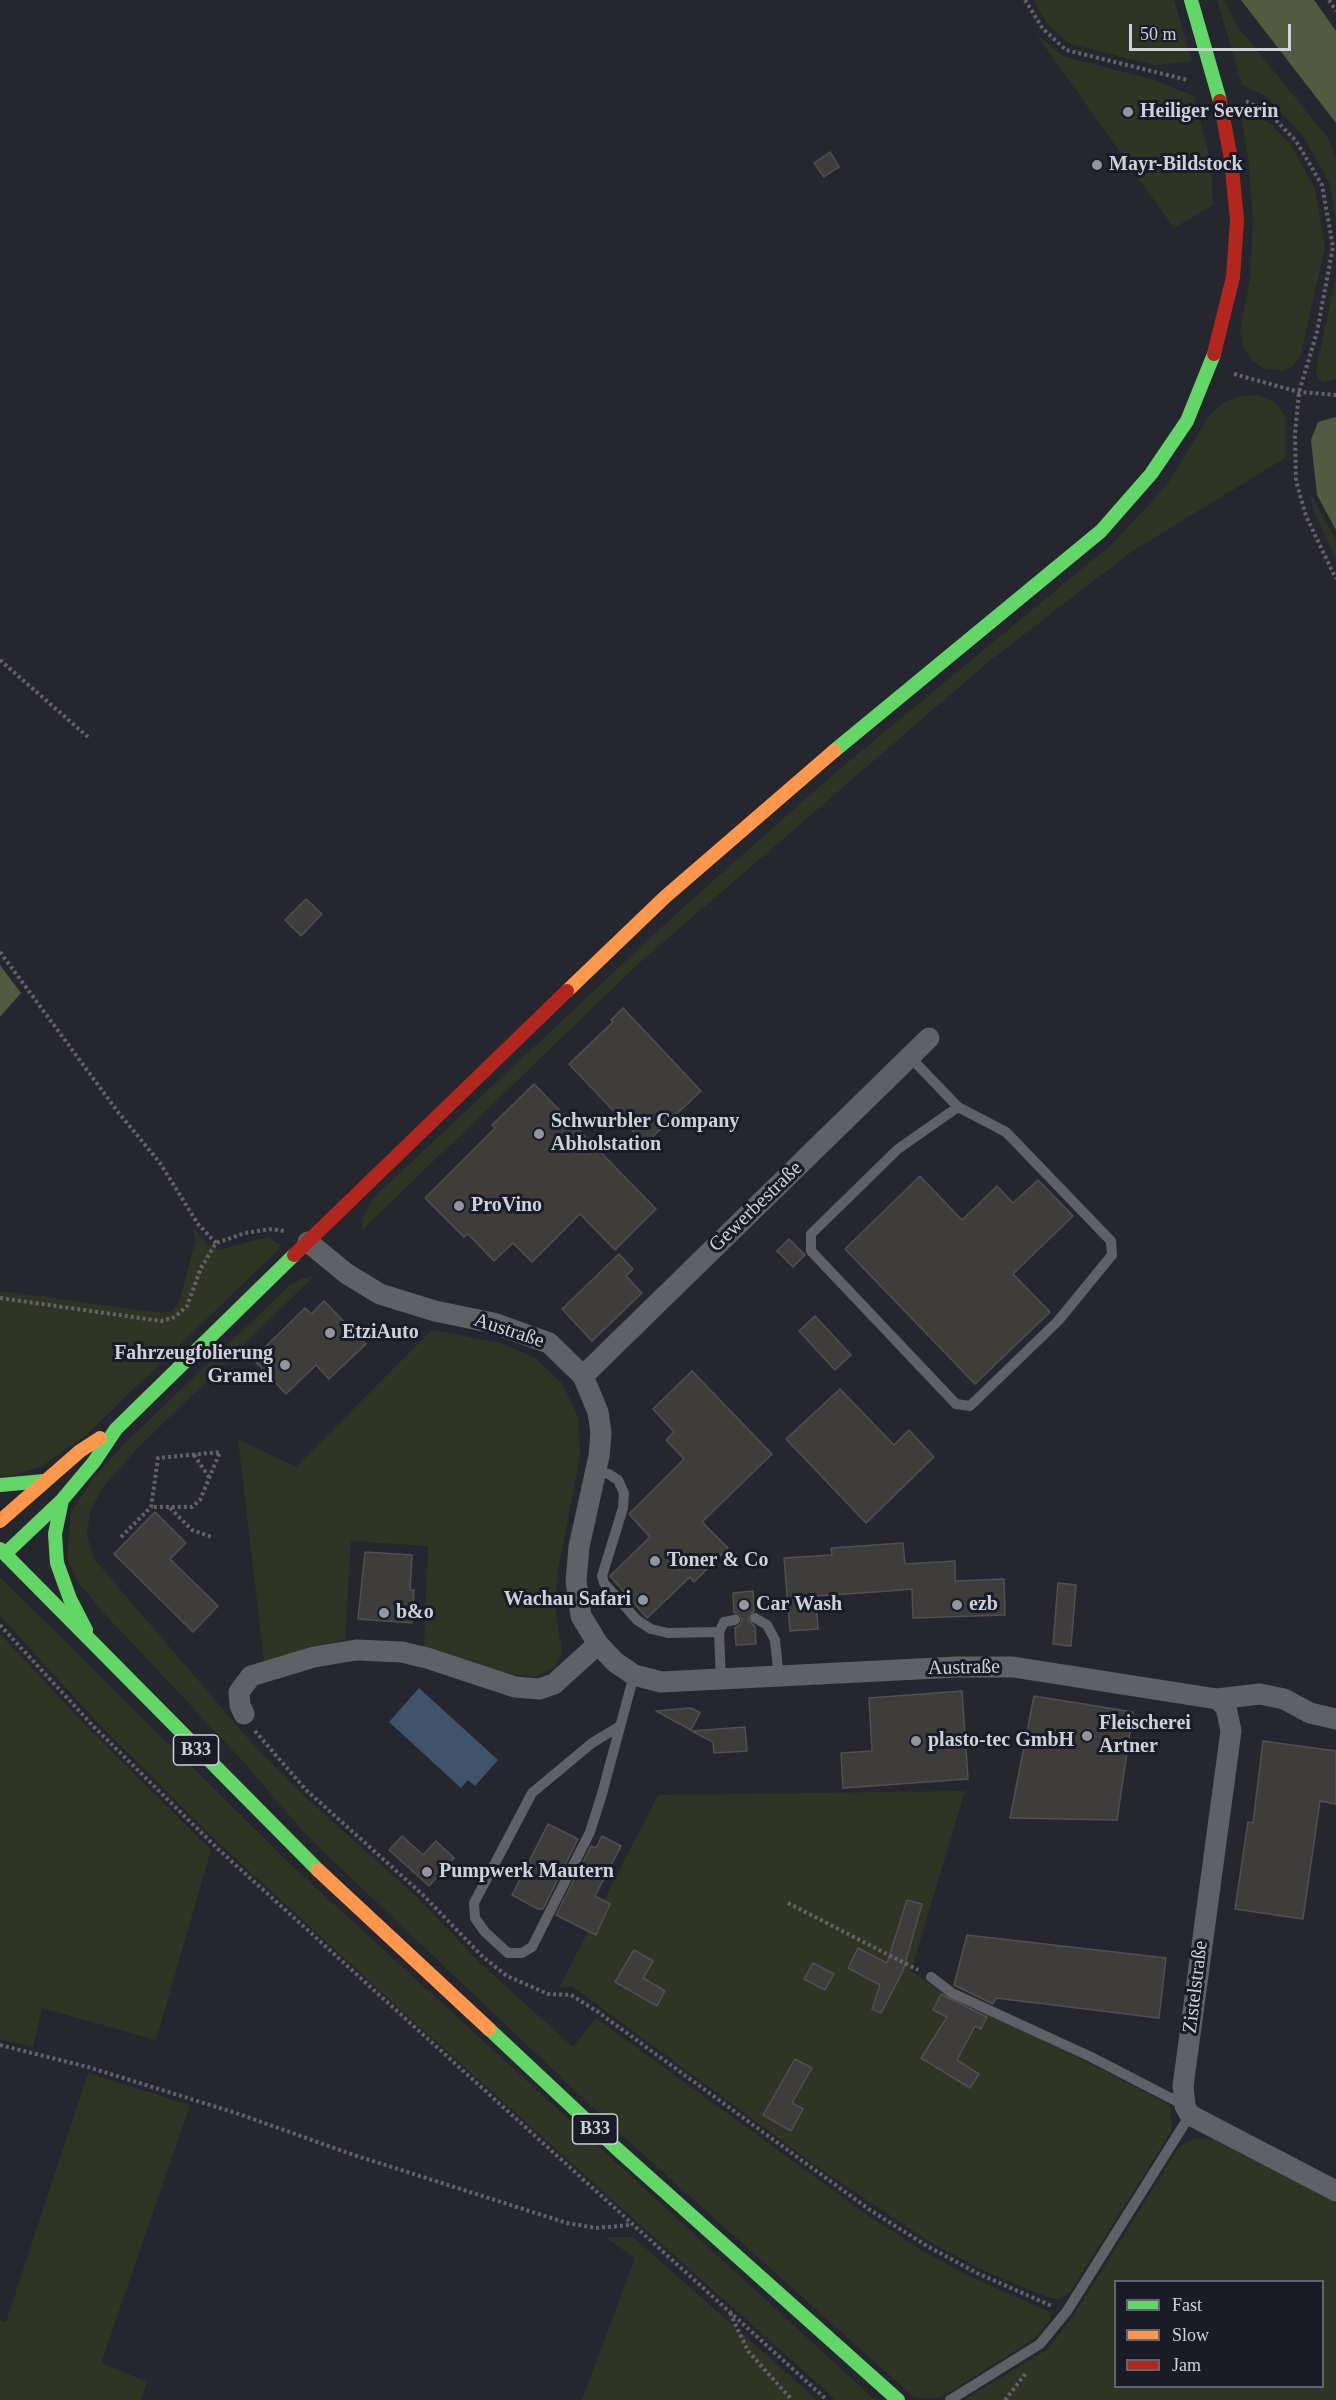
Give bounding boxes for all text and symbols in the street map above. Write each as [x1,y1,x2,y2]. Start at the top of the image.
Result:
scale bar [1132,12,1294,50]
text: 50 m [1140,24,1177,44]
place label: Heiliger Severin [1140,100,1278,124]
marker: Heiliger Severin [1121,105,1135,119]
place label: Mayr-Bildstock [1109,153,1243,177]
marker: Mayr-Bildstock [1090,158,1104,172]
place label: Schwurbler Company Abholstation [551,1110,739,1157]
marker: Schwurbler Company Abholstation [532,1127,546,1141]
street label: Gewerbestraße [705,1157,807,1257]
place label: ProVino [471,1194,542,1218]
marker: ProVino [452,1199,466,1213]
street label: Austraße [471,1308,547,1354]
place label: EtziAuto [342,1321,419,1345]
marker: EtziAuto [323,1326,337,1340]
place label: Fahrzeugfolierung Gramel [114,1342,273,1389]
marker: Fahrzeugfolierung Gramel [278,1358,292,1372]
place label: Toner & Co [667,1549,768,1573]
marker: Toner & Co [648,1554,662,1568]
place label: Wachau Safari [504,1588,631,1612]
marker: Wachau Safari [636,1593,650,1607]
place label: Car Wash [756,1593,842,1617]
place label: ezb [969,1593,998,1617]
marker: Car Wash [737,1598,751,1612]
marker: ezb [950,1598,964,1612]
place label: b&o [396,1601,434,1625]
marker: b&o [377,1606,391,1620]
street label: Austraße [928,1655,1000,1681]
place label: Fleischerei Artner [1099,1712,1191,1759]
place label: plasto-tec GmbH [928,1729,1074,1753]
marker: Fleischerei Artner [1080,1729,1094,1743]
marker: plasto-tec GmbH [909,1734,923,1748]
road number: B33 [174,1735,218,1765]
place label: Pumpwerk Mautern [439,1860,614,1884]
marker: Pumpwerk Mautern [420,1865,434,1879]
street label: Zistelstraße [1178,1939,1214,2035]
road number: B33 [572,2114,618,2144]
legend [1114,2280,1324,2388]
text: Fast [1172,2295,1202,2315]
text: Slow [1172,2325,1209,2345]
text: Jam [1172,2355,1201,2375]

